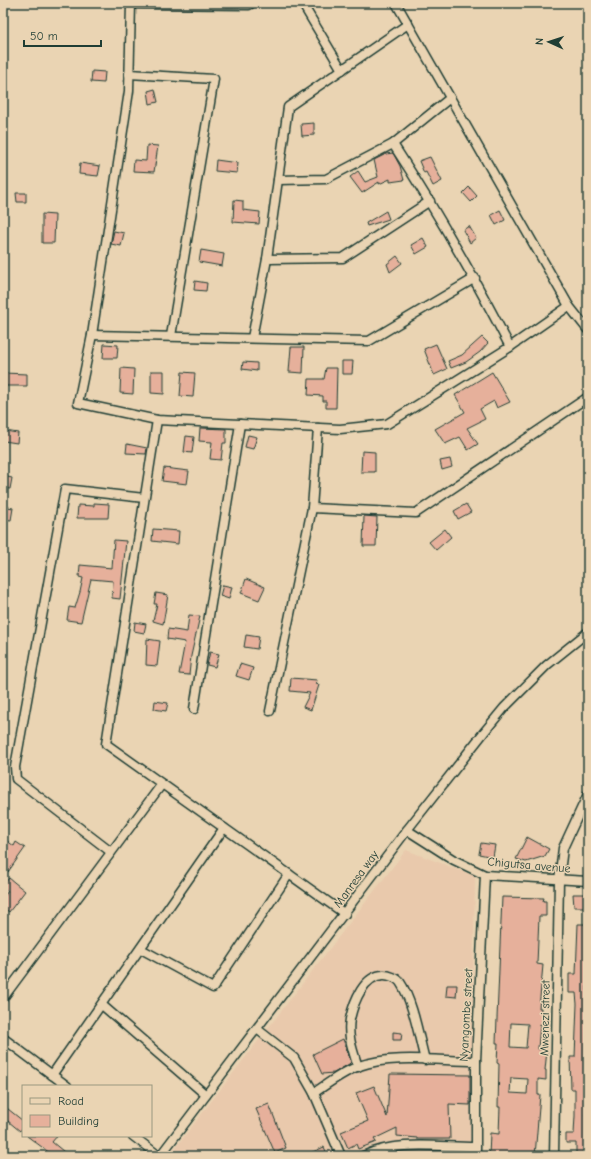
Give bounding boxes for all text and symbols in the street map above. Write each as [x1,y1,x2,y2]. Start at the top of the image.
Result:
scale bar [24,22,101,48]
north arrow [529,22,569,62]
text: 50 m [30,29,58,43]
text: N [533,38,546,45]
street label: Manresa way [331,847,382,910]
street label: Chigutsa avenue [487,854,571,876]
street label: Nyangombe street [457,967,475,1062]
street label: Mwenezi street [537,979,553,1056]
legend [22,1085,152,1137]
text: Road [58,1094,84,1108]
text: Building [58,1114,99,1128]

